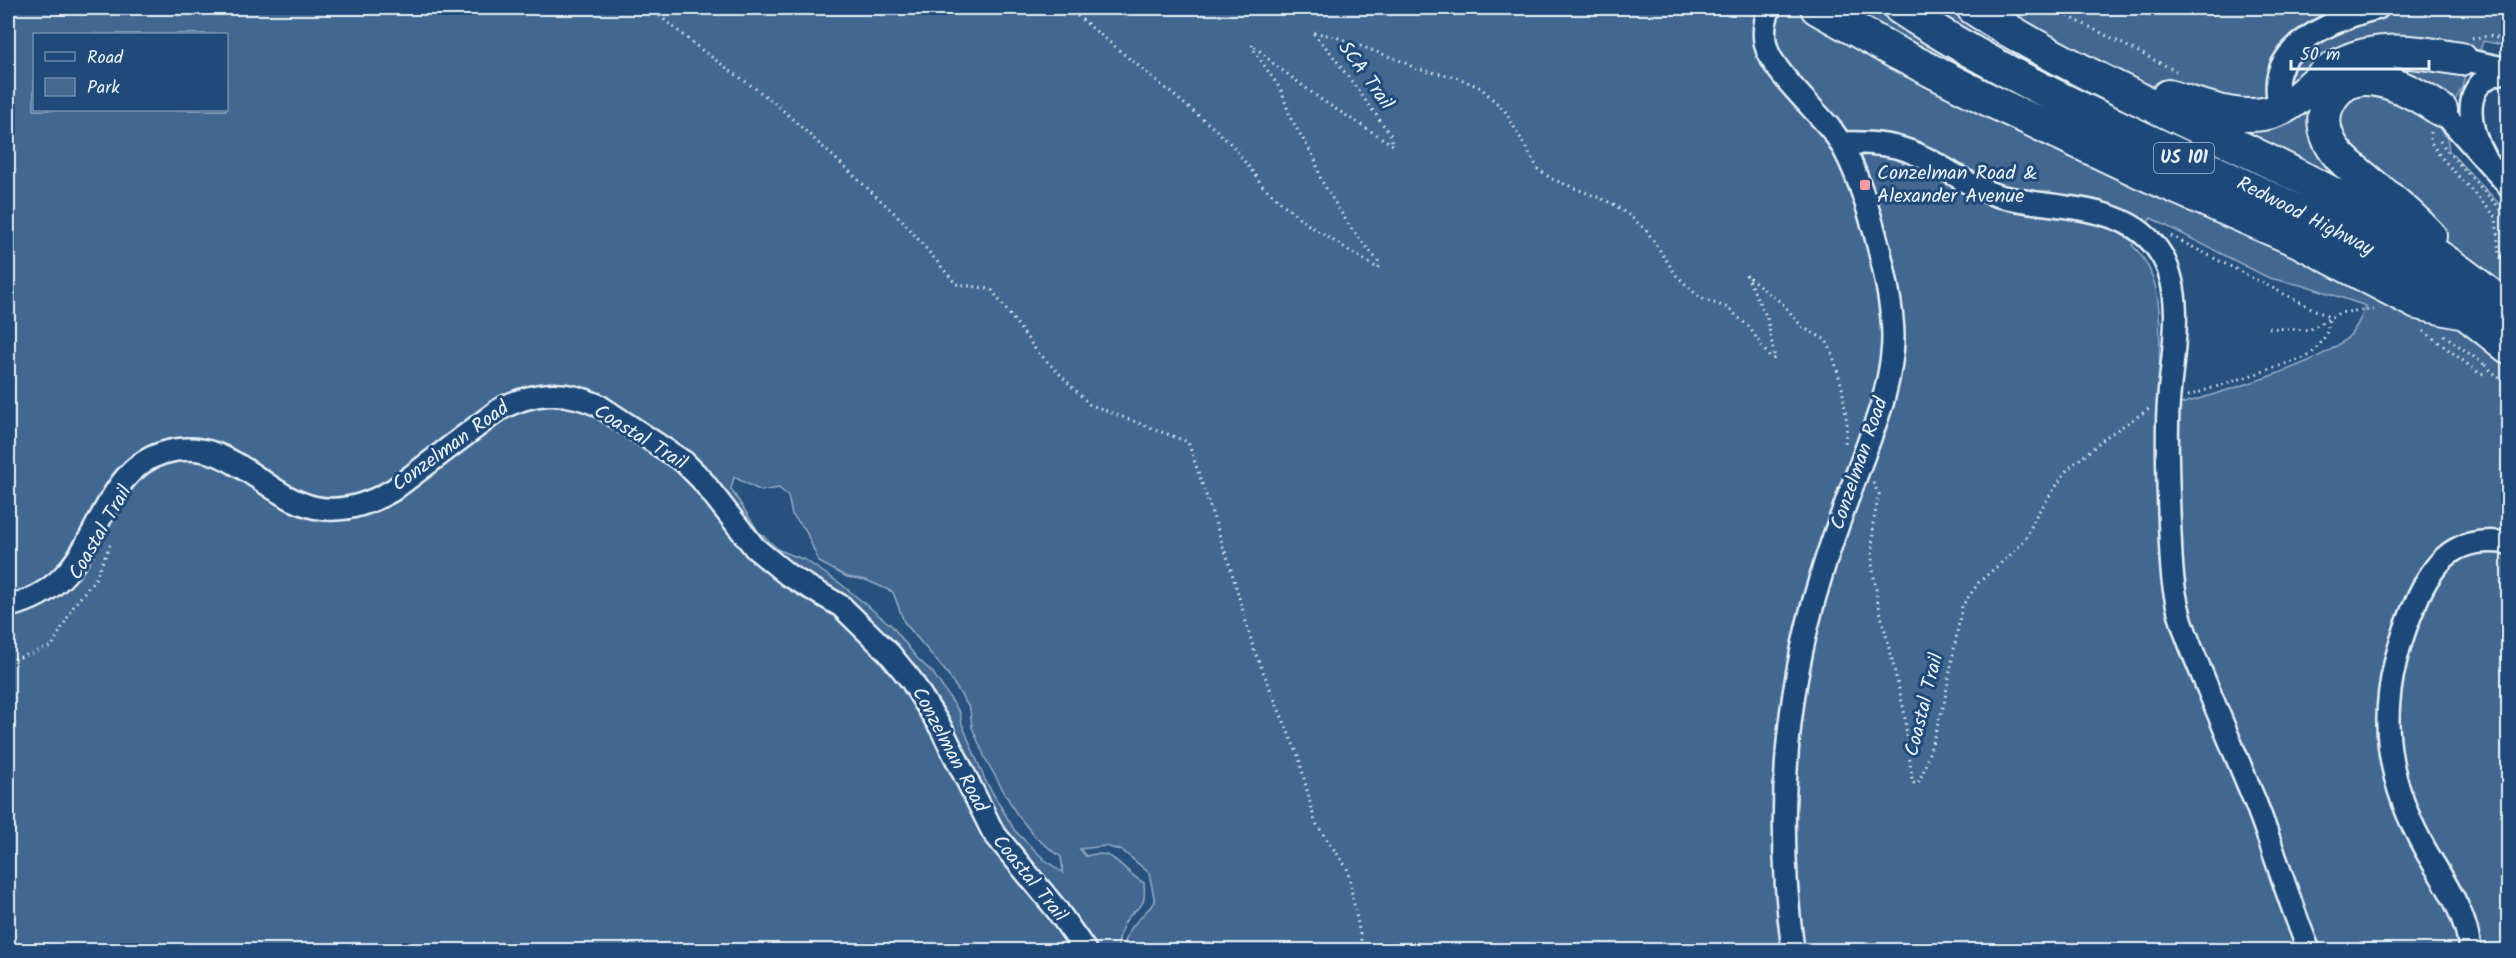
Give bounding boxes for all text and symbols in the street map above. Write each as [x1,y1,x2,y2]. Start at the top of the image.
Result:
legend [33,33,228,111]
scale bar [2291,33,2429,71]
street label: SCA Trail [1329,35,1401,117]
text: 50 m [2300,41,2340,70]
text: Road [87,44,124,73]
text: Park [87,74,120,103]
road number: US 101 [2154,143,2214,173]
place label: Conzelman Road & Alexander Avenue [1877,158,2038,213]
street label: Redwood Highway [2231,169,2380,266]
marker: Conzelman Road & Alexander Avenue [1858,178,1872,192]
street label: Conzelman Road [1822,392,1898,535]
street label: Conzelman Road [386,393,517,501]
street label: Coastal Trail [587,397,693,480]
street label: Coastal Trail [61,479,141,587]
street label: Coastal Trail [1897,650,1953,760]
street label: Conzelman Road [902,681,996,820]
street label: Coastal Trail [983,828,1075,930]

